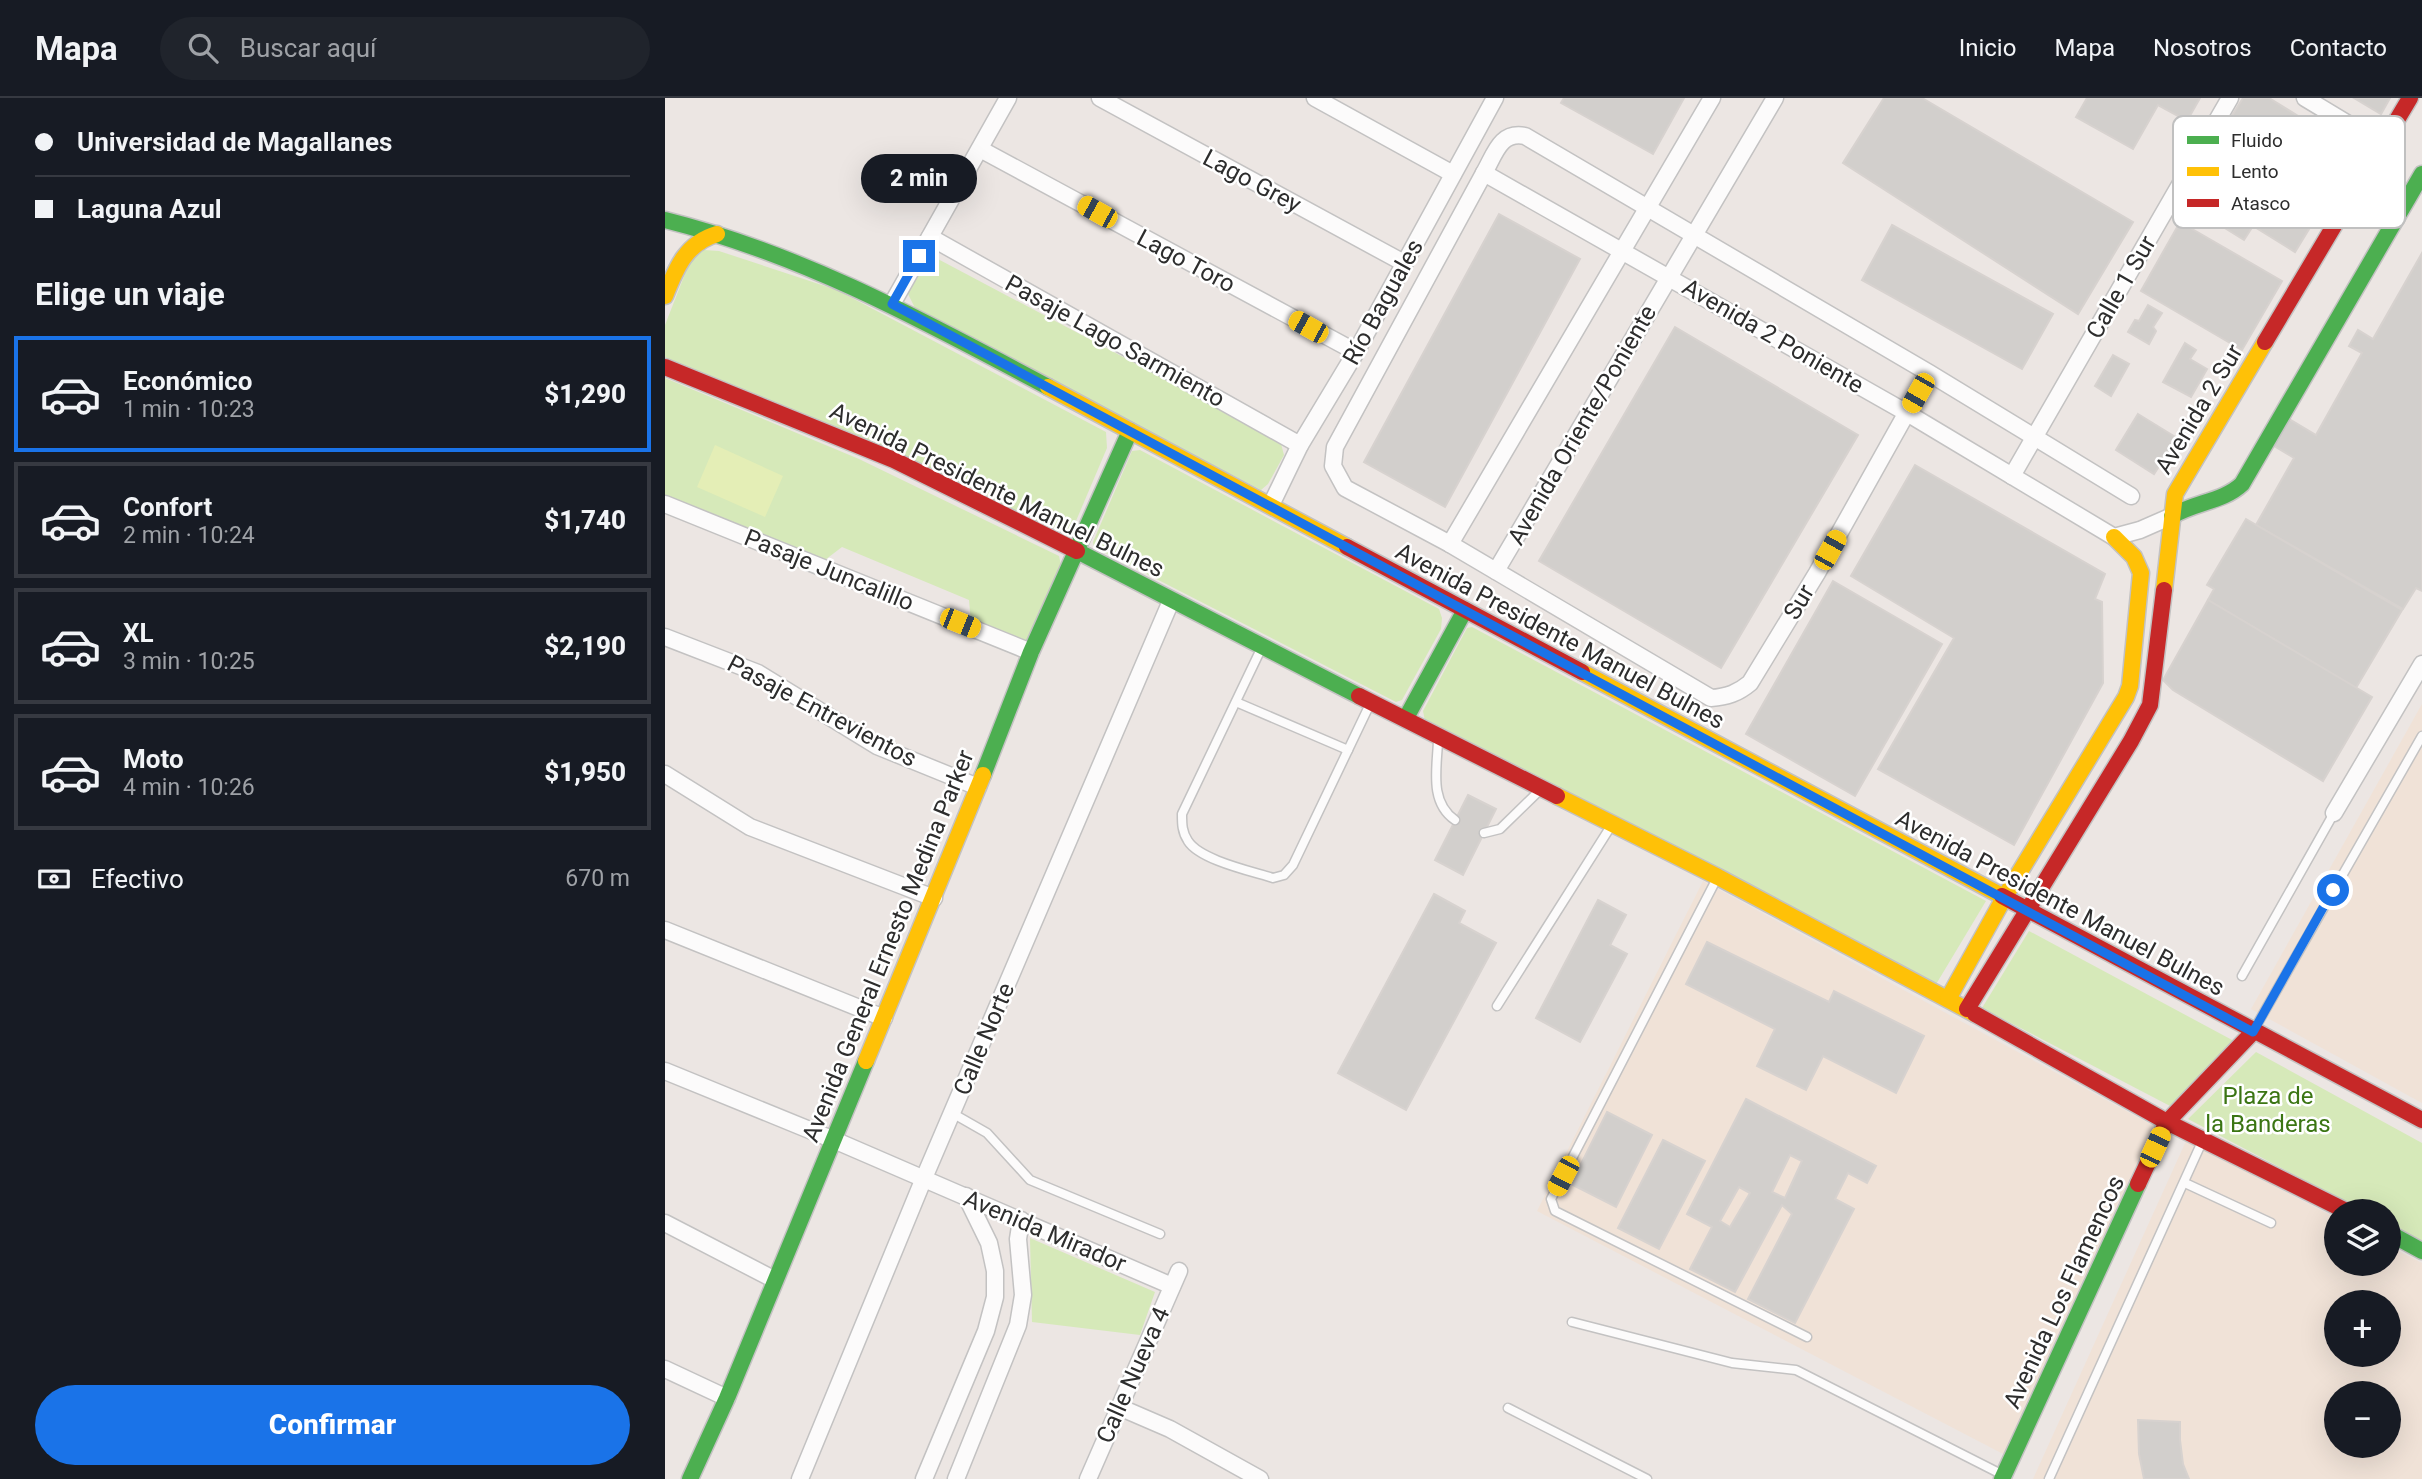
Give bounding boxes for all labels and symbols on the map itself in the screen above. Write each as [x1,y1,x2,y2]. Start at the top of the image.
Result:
legend [2173,116,2405,228]
text: Fluido [2231,129,2283,152]
street label: Lago Grey [1198,143,1307,219]
callout: 2 min [861,155,977,204]
text: Lento [2231,160,2279,183]
text: Atasco [2231,192,2290,215]
car [1074,193,1121,231]
street label: Lago Toro [1132,224,1240,298]
street label: Calle 1 Sur [2080,231,2162,343]
street label: Río Baguales [1337,234,1429,370]
route end [903,240,935,272]
street label: Pasaje Lago Sarmiento [1000,269,1230,413]
street label: Avenida 2 Poniente [1677,273,1869,399]
street label: Avenida Oriente/Poniente [1502,300,1662,550]
car [1285,308,1332,346]
street label: Avenida 2 Sur [2149,339,2249,479]
car [1899,370,1938,416]
street label: Avenida Presidente Manuel Bulnes [825,397,1169,583]
street label: Pasaje Juncalillo [740,523,918,617]
car [1811,527,1850,573]
street label: Avenida Presidente Manuel Bulnes [1391,537,1729,735]
street label: Sur [1778,580,1820,624]
car [937,605,984,641]
street label: Pasaje Entrevientos [723,649,921,773]
street label: Avenida General Ernesto Medina Parker [796,746,980,1146]
street label: Avenida Presidente Manuel Bulnes [1891,804,2229,1002]
route start [2317,874,2349,906]
street label: Calle Norte [948,979,1020,1099]
park label: Plaza de la Banderas [2205,1082,2331,1138]
car [2137,1124,2174,1170]
car [1544,1153,1583,1199]
street label: Avenida Los Flamencos [1998,1171,2130,1413]
street label: Avenida Mirador [960,1184,1130,1278]
street label: Calle Nueva 4 [1091,1303,1175,1447]

